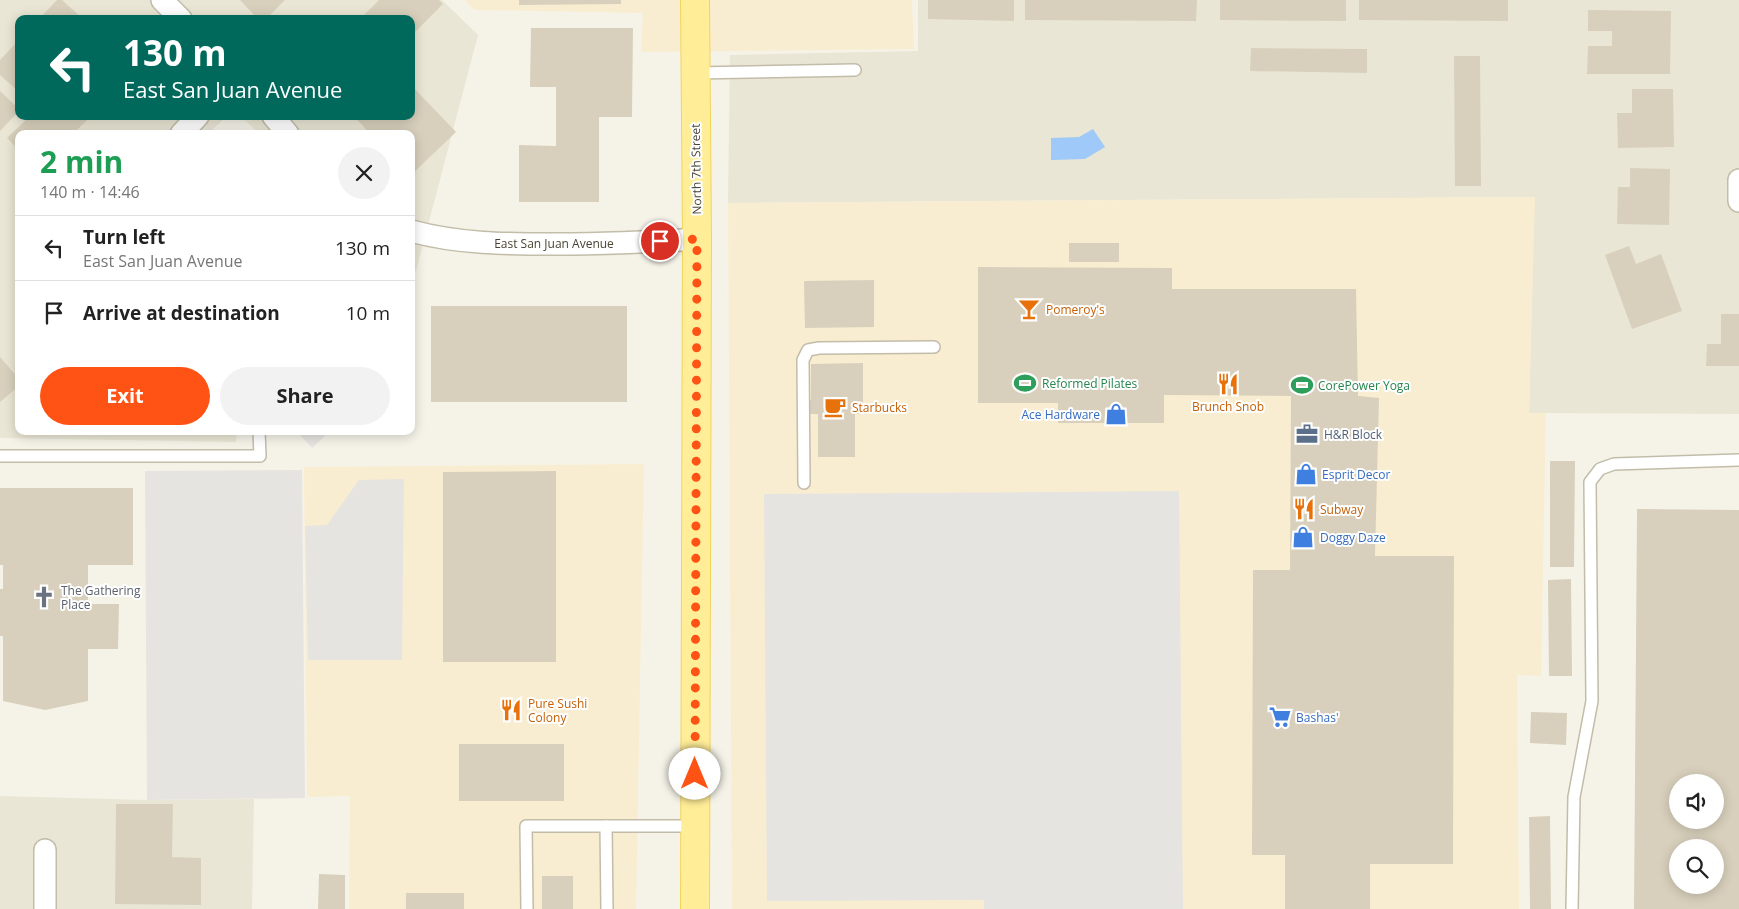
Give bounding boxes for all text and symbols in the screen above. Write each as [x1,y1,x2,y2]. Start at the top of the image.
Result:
text: 130 m [123,29,227,76]
icon: left [40,35,105,100]
text: East San Juan Avenue [123,74,342,104]
street label: North 7th Street [687,123,705,215]
text: 2 min [40,141,123,182]
button: close [338,147,390,199]
text: 140 m · 14:46 [40,181,140,203]
pin [639,220,681,262]
text: Turn left [83,224,165,250]
icon: arrive [646,227,674,255]
icon: left [40,234,68,262]
text: 130 m [335,235,390,261]
street label: East San Juan Avenue [494,235,614,252]
text: East San Juan Avenue [83,250,243,272]
bar icon: Pomeroy's [1016,296,1042,322]
icon: arrive [40,299,68,327]
text: Arrive at destination [83,300,280,326]
text: 10 m [346,300,390,326]
place label: Pomeroy's [1046,301,1105,318]
button: Exit [40,367,210,425]
button: Share [220,367,390,425]
sports icon: Reformed Pilates [1012,370,1038,396]
restaurant icon: Brunch Snob [1215,371,1241,397]
sports icon: CorePower Yoga [1289,372,1315,398]
place label: Reformed Pilates [1042,375,1138,392]
place label: CorePower Yoga [1318,377,1410,394]
cafe icon: Starbucks [822,394,848,420]
place label: Brunch Snob [1192,398,1264,415]
place label: Starbucks [852,399,907,416]
shop icon: Ace Hardware [1103,401,1129,427]
place label: Ace Hardware [1021,406,1100,423]
office icon: H&R Block [1294,421,1320,447]
place label: H&R Block [1324,426,1383,443]
shop icon: Esprit Decor [1293,461,1319,487]
place label: Esprit Decor [1322,466,1390,483]
restaurant icon: Subway [1291,496,1317,522]
place label: Subway [1320,501,1364,518]
shop icon: Doggy Daze [1290,524,1316,550]
place label: Doggy Daze [1320,529,1386,546]
place label: The Gathering Place [61,582,141,613]
church icon: The Gathering Place [31,584,57,610]
place label: Pure Sushi Colony [528,695,587,726]
restaurant icon: Pure Sushi Colony [498,697,524,723]
supermarket icon: Bashas' [1267,704,1293,730]
place label: Bashas' [1296,709,1339,726]
position arrow [668,747,720,799]
map controls [1669,774,1724,894]
button: sound [1669,774,1724,829]
button: search [1669,839,1724,894]

